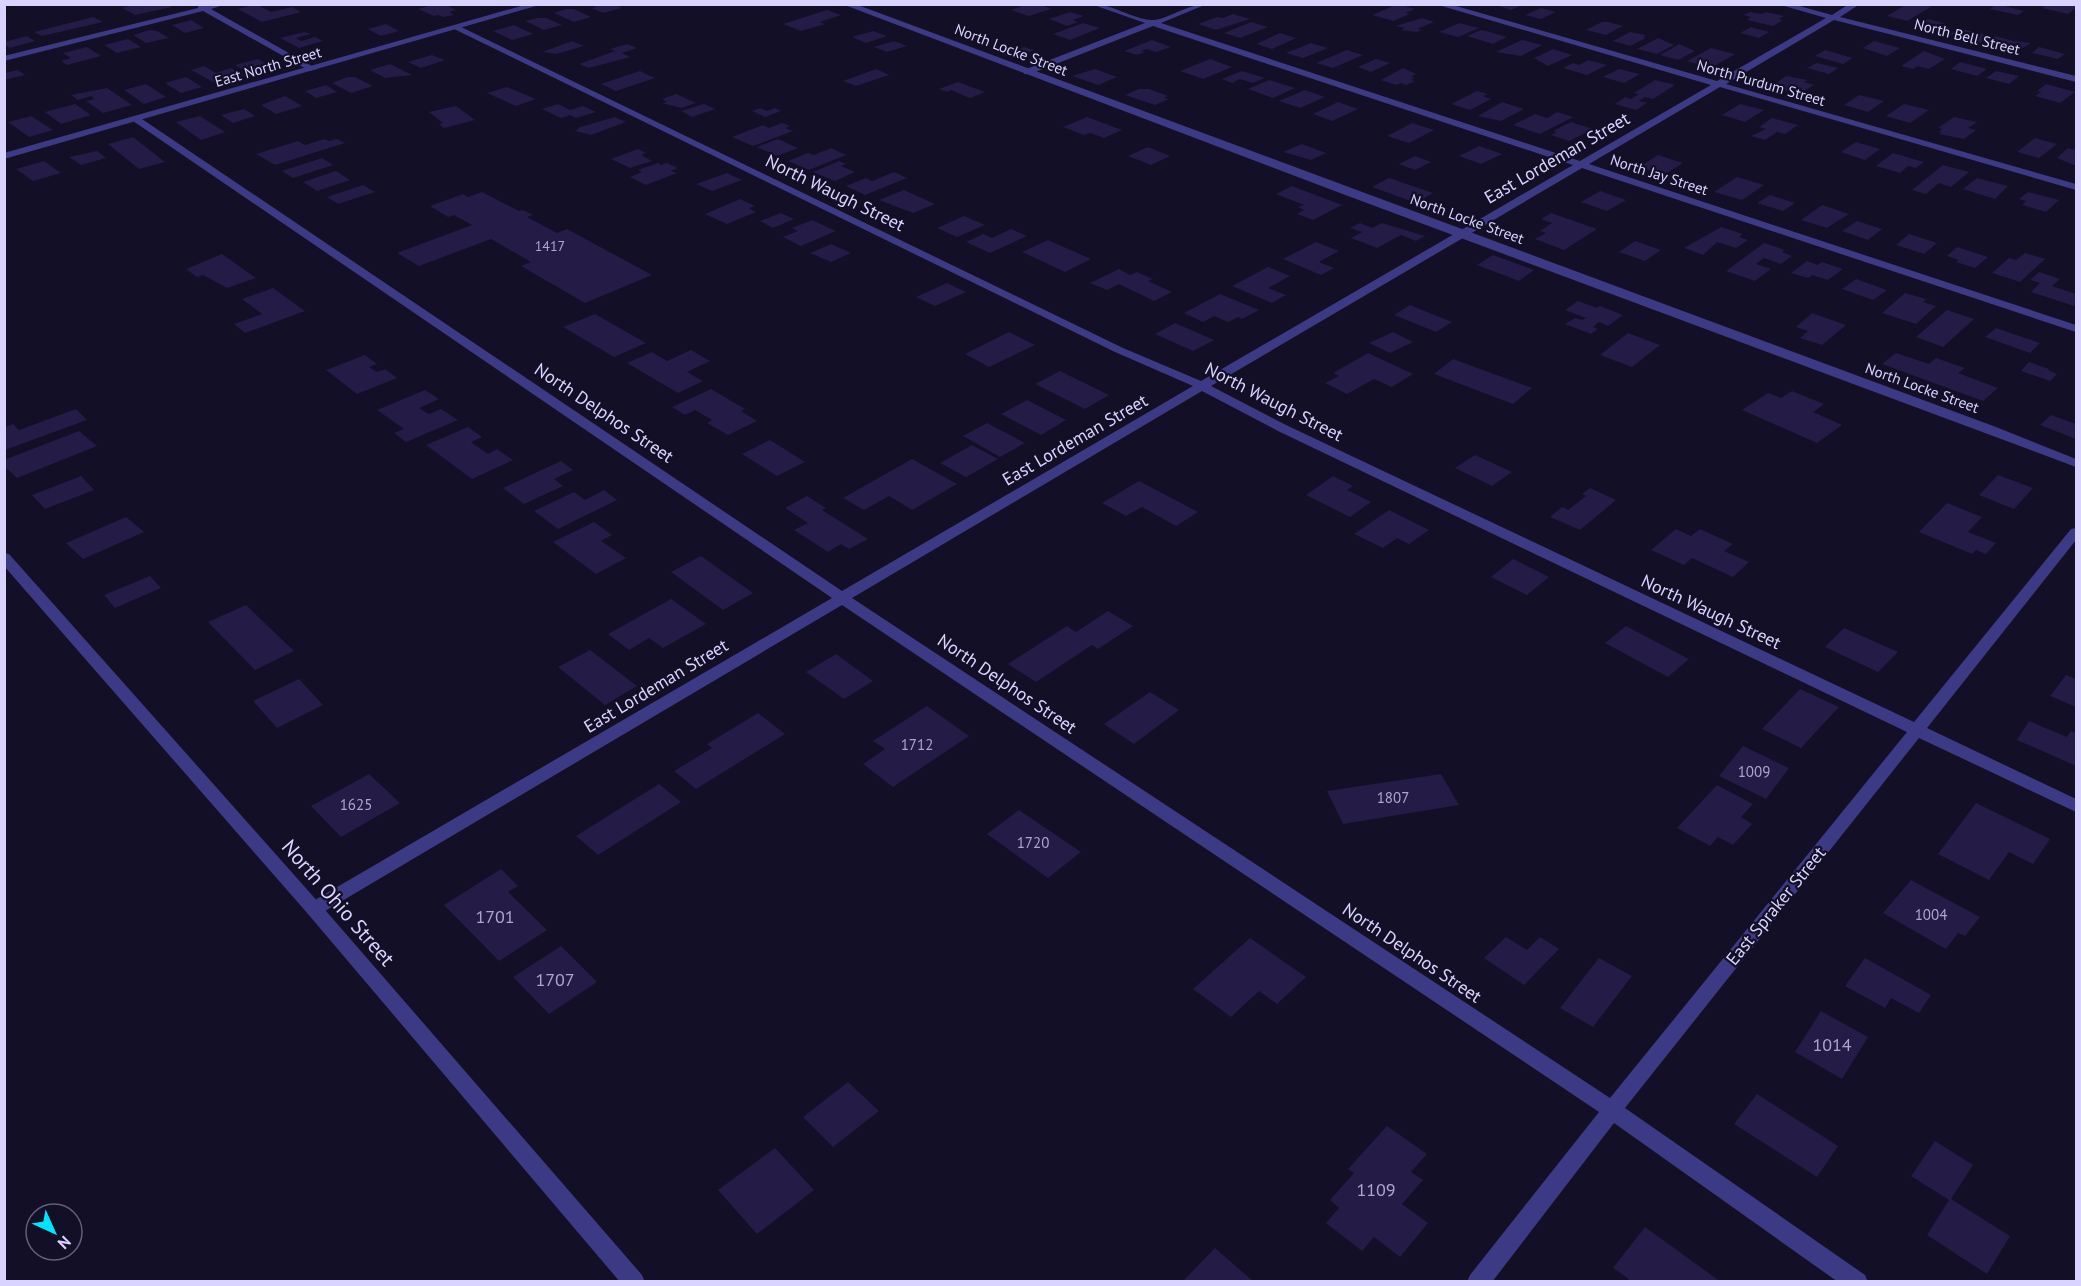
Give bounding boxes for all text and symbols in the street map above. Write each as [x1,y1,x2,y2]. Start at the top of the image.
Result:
street label: North Bell Street [1912,14,2022,59]
street label: North Locke Street [952,19,1070,80]
street label: East North Street [212,42,323,91]
street label: North Purdum Street [1695,55,1828,110]
street label: East Lordeman Street [1480,107,1634,209]
street label: North Waugh Street [762,149,909,236]
street label: North Jay Street [1608,150,1710,199]
street label: North Locke Street [1408,189,1527,248]
house number: 1417 [535,237,565,255]
street label: North Delphos Street [530,357,678,468]
street label: North Waugh Street [1201,357,1347,446]
street label: North Locke Street [1863,358,1982,417]
street label: East Lordeman Street [998,389,1152,491]
street label: North Waugh Street [1638,569,1785,654]
street label: North Delphos Street [933,628,1081,739]
street label: East Lordeman Street [579,633,732,738]
house number: 1712 [901,735,933,754]
house number: 1009 [1738,762,1770,781]
house number: 1807 [1377,788,1409,807]
house number: 1625 [340,795,372,814]
house number: 1720 [1017,833,1049,852]
street label: North Ohio Street [276,834,401,972]
street label: East Spraker Street [1721,842,1830,970]
street label: North Delphos Street [1338,897,1486,1008]
house number: 1701 [475,905,515,928]
house number: 1004 [1915,905,1947,924]
house number: 1707 [535,968,575,991]
house number: 1014 [1812,1033,1852,1056]
house number: 1109 [1356,1178,1396,1201]
north arrow [24,1202,84,1262]
text: N [54,1232,75,1253]

